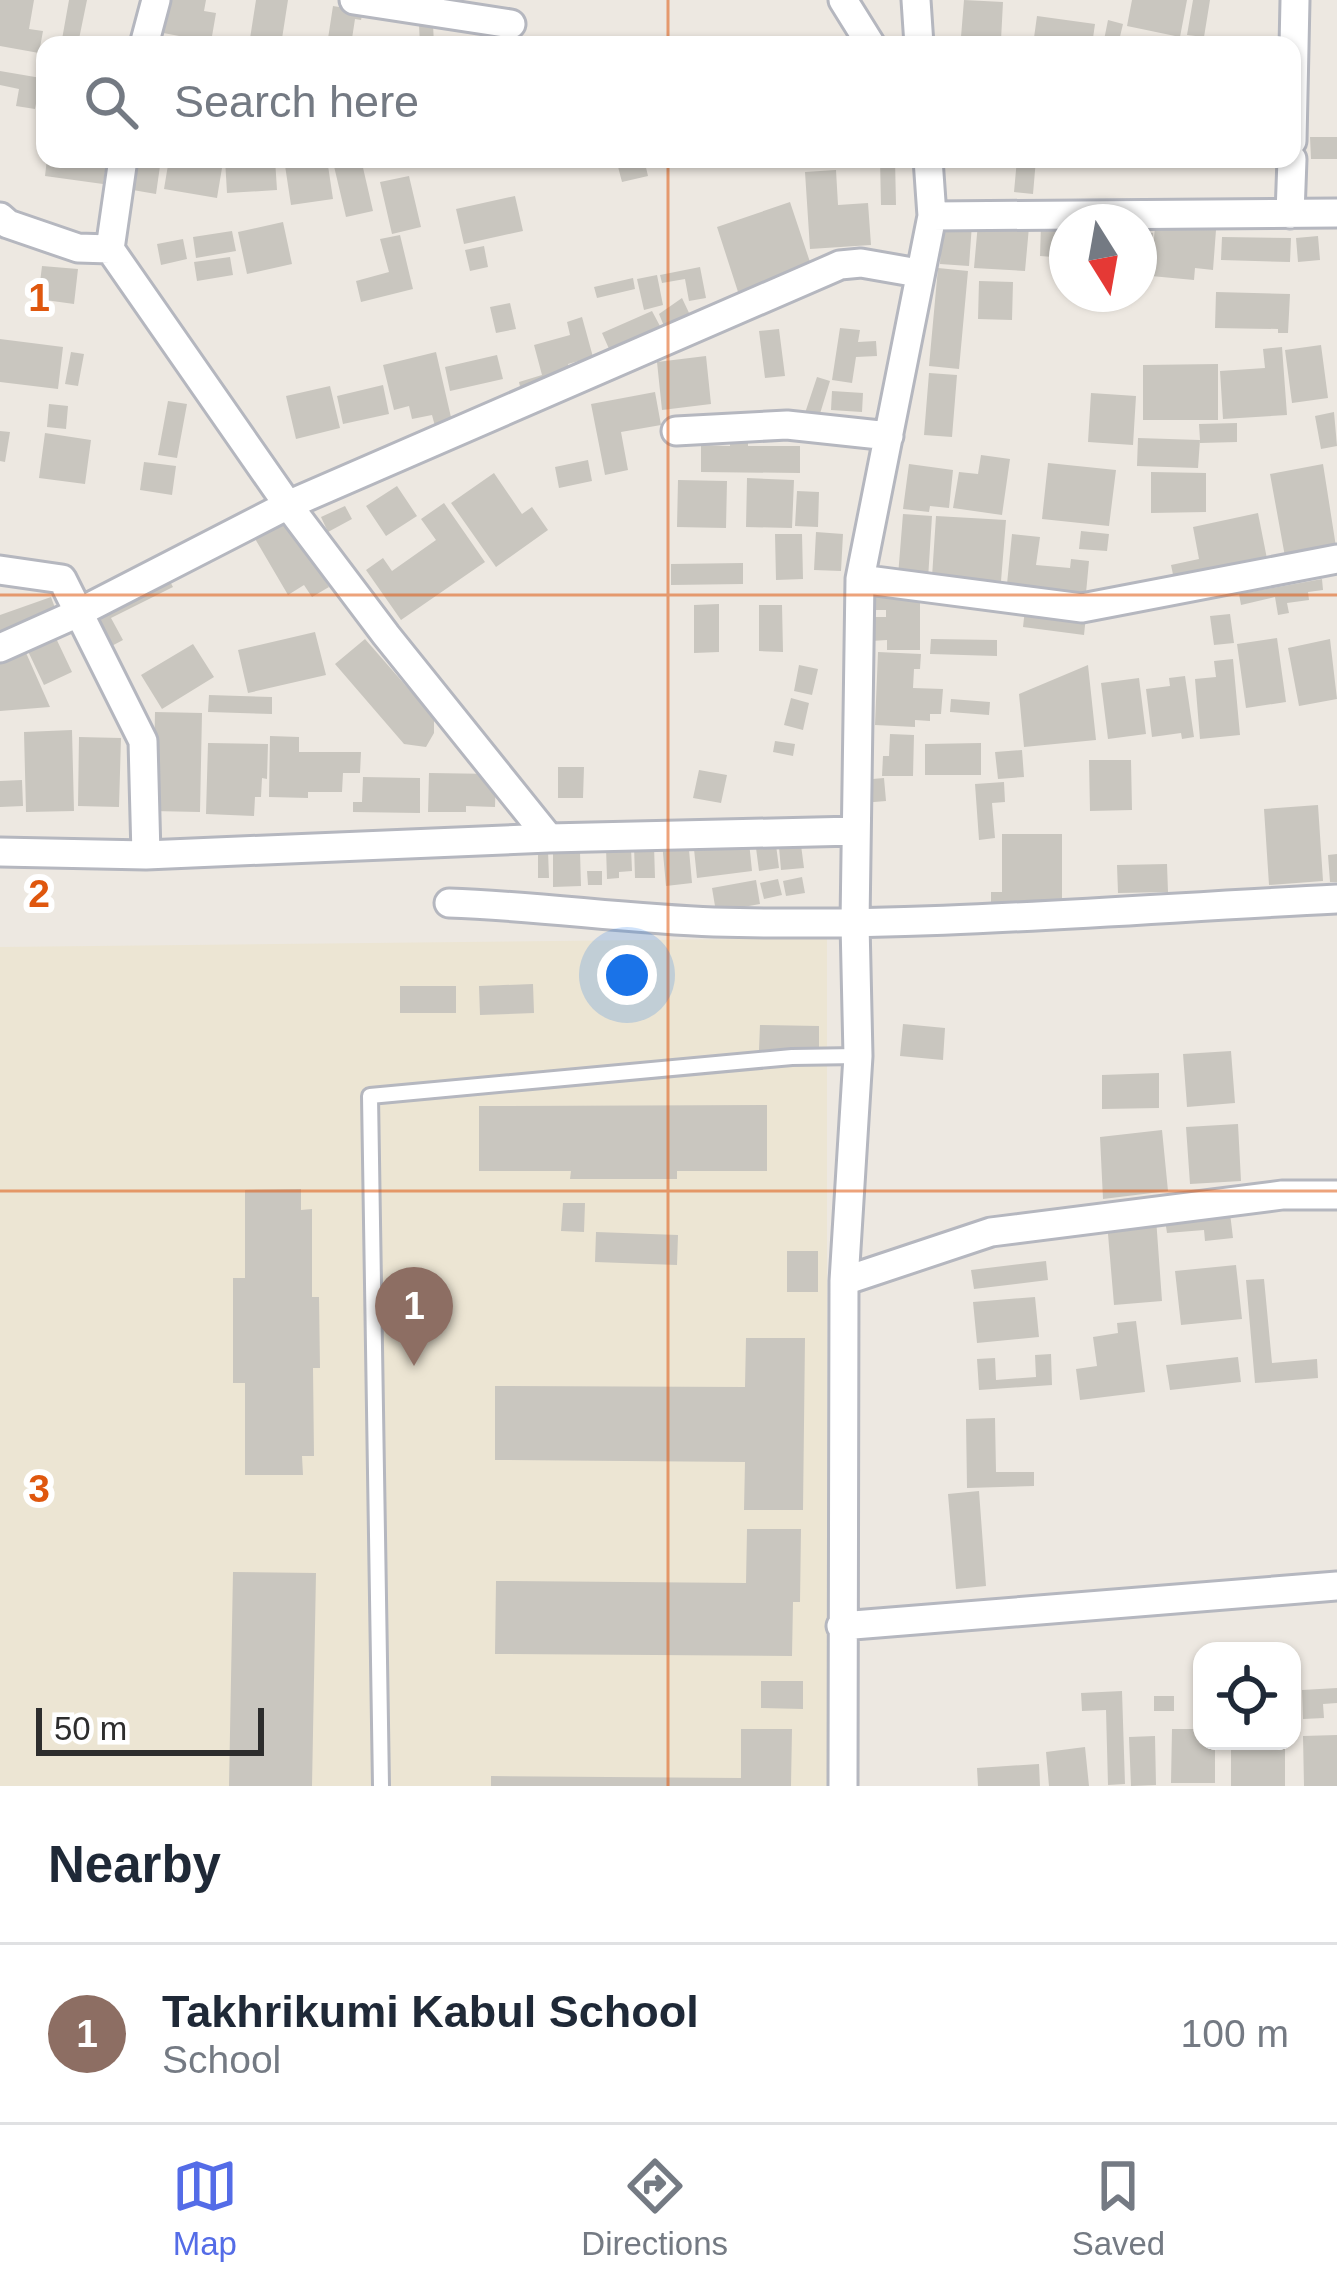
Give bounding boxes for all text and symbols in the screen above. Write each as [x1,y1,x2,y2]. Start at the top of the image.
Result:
search box [36,36,1301,168]
icon: search [78,69,144,135]
text: Search here [174,76,419,127]
north arrow [1049,204,1157,312]
text: 1 [28,276,50,319]
text: 2 [28,872,50,915]
your location [597,945,657,1005]
pin: 1 [375,1267,453,1366]
text: 3 [28,1467,50,1510]
map controls [1193,1642,1301,1750]
button: locate [1193,1642,1301,1750]
scale bar [36,1702,264,1755]
text: 50 m [54,1710,127,1747]
text: Nearby [48,1836,221,1893]
text: Takhrikumi Kabul School [162,1986,699,2037]
text: 1 [76,2012,98,2055]
text: 100 m [1181,2012,1289,2055]
text: School [162,2038,281,2081]
tab: Map [172,2153,238,2263]
tab: Directions [581,2153,728,2263]
tab: Saved [1072,2153,1165,2263]

